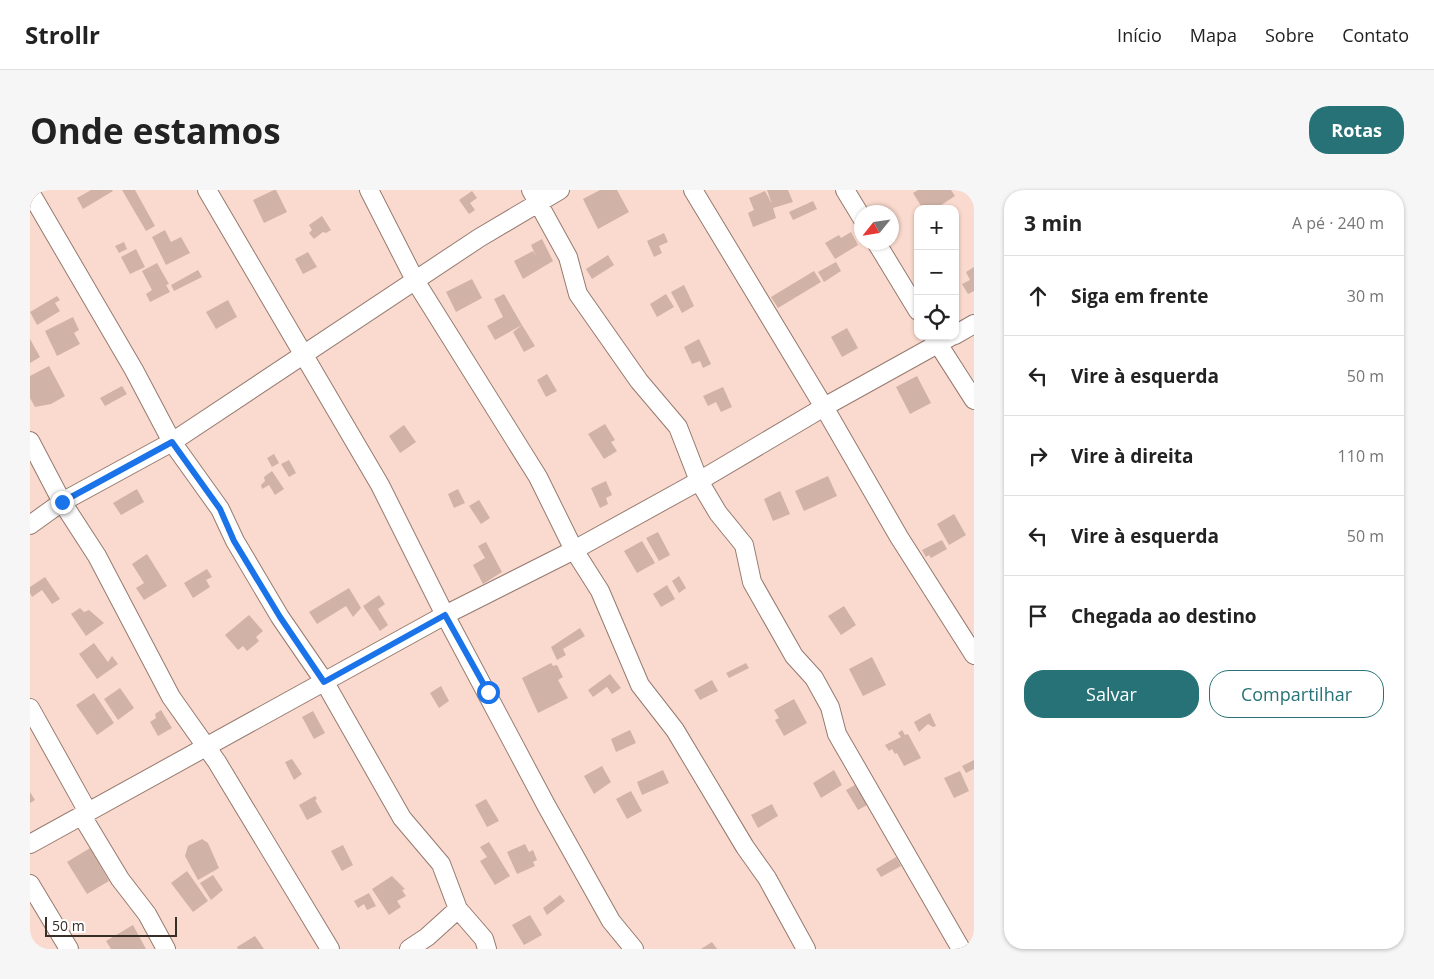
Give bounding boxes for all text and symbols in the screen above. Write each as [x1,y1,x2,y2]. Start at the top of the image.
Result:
text: Strollr [25,18,100,51]
text: Início [1117,23,1162,47]
text: Mapa [1190,23,1237,47]
text: Sobre [1265,23,1314,47]
text: Contato [1342,23,1409,47]
button: Rotas [1309,106,1404,154]
text: Onde estamos [30,107,281,154]
north arrow [854,205,899,250]
map controls [914,205,959,340]
button: + [914,205,959,250]
text: 3 min [1024,209,1082,237]
text: A pé · 240 m [1292,212,1384,234]
button: − [914,250,959,295]
icon: ahead [1024,282,1052,310]
text: Siga em frente [1071,283,1208,309]
text: 30 m [1347,285,1384,307]
button: locate [914,295,959,340]
icon: left [1024,362,1052,390]
text: Vire à esquerda [1071,363,1219,389]
text: 50 m [1347,365,1384,387]
icon: right [1024,442,1052,470]
text: Vire à direita [1071,443,1194,469]
text: 110 m [1338,445,1384,467]
route end [51,491,74,514]
icon: left [1024,522,1052,550]
text: Vire à esquerda [1071,523,1219,549]
text: 50 m [1347,525,1384,547]
icon: arrive [1024,602,1052,630]
text: Chegada ao destino [1071,603,1257,629]
button: Salvar [1024,670,1199,718]
button: Compartilhar [1209,670,1384,718]
route start [477,681,500,704]
scale bar [45,914,178,937]
text: 50 m [52,916,85,935]

